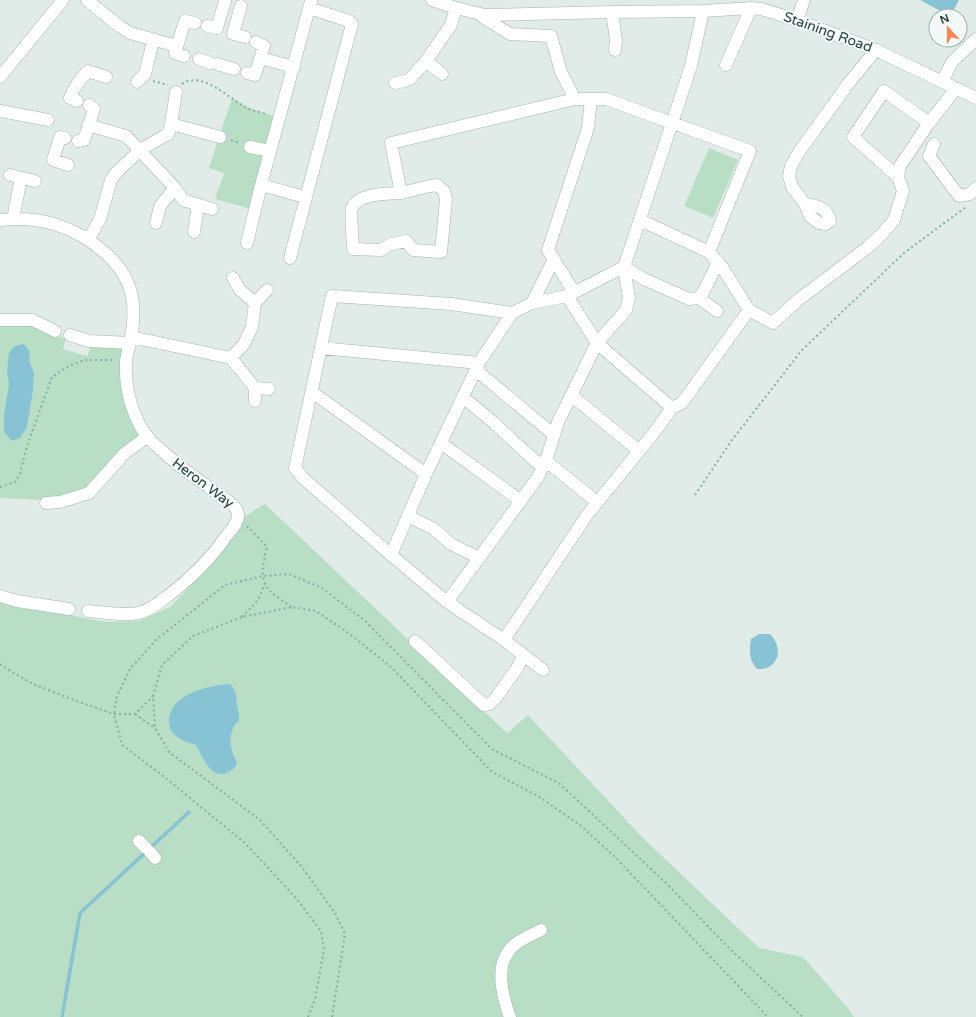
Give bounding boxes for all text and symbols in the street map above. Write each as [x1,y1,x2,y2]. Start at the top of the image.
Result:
street label: Staining Road [781,8,875,56]
north arrow [928,8,968,48]
text: N [938,11,951,27]
street label: Heron Way [169,454,238,512]

